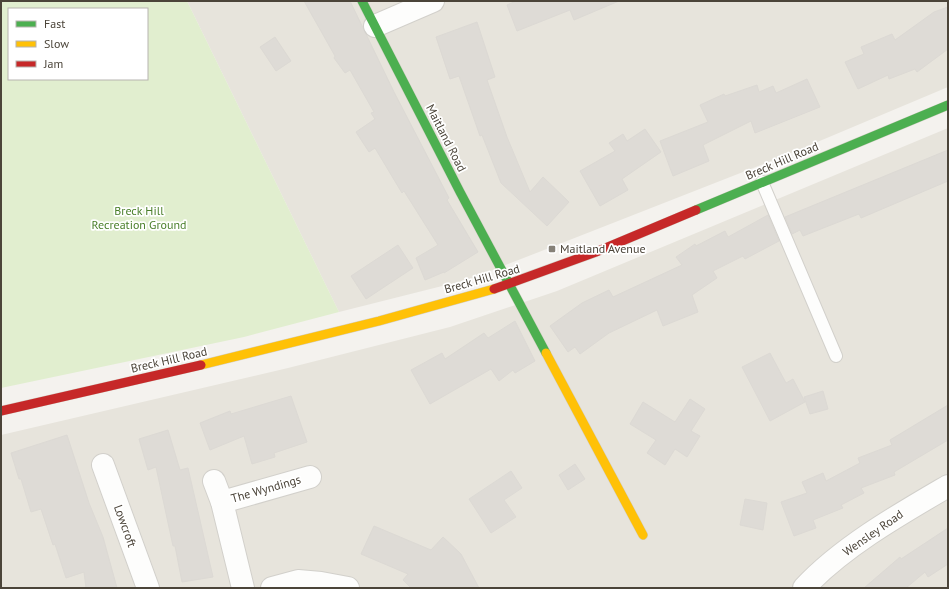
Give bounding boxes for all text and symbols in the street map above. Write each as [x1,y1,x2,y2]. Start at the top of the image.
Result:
legend [8,8,148,80]
text: Fast [44,16,65,31]
text: Slow [44,36,69,51]
text: Jam [43,56,63,71]
street label: Maitland Road [423,101,470,174]
street label: Breck Hill Road [743,138,821,183]
park label: Breck Hill Recreation Ground [92,203,186,232]
place label: Maitland Avenue [560,241,646,256]
marker: Maitland Avenue [547,244,557,254]
street label: Breck Hill Road [442,261,521,296]
street label: Breck Hill Road [129,343,209,376]
street label: The Wyndings [229,471,303,506]
street label: Lowcroft [111,503,140,549]
street label: Wensley Road [840,506,906,559]

